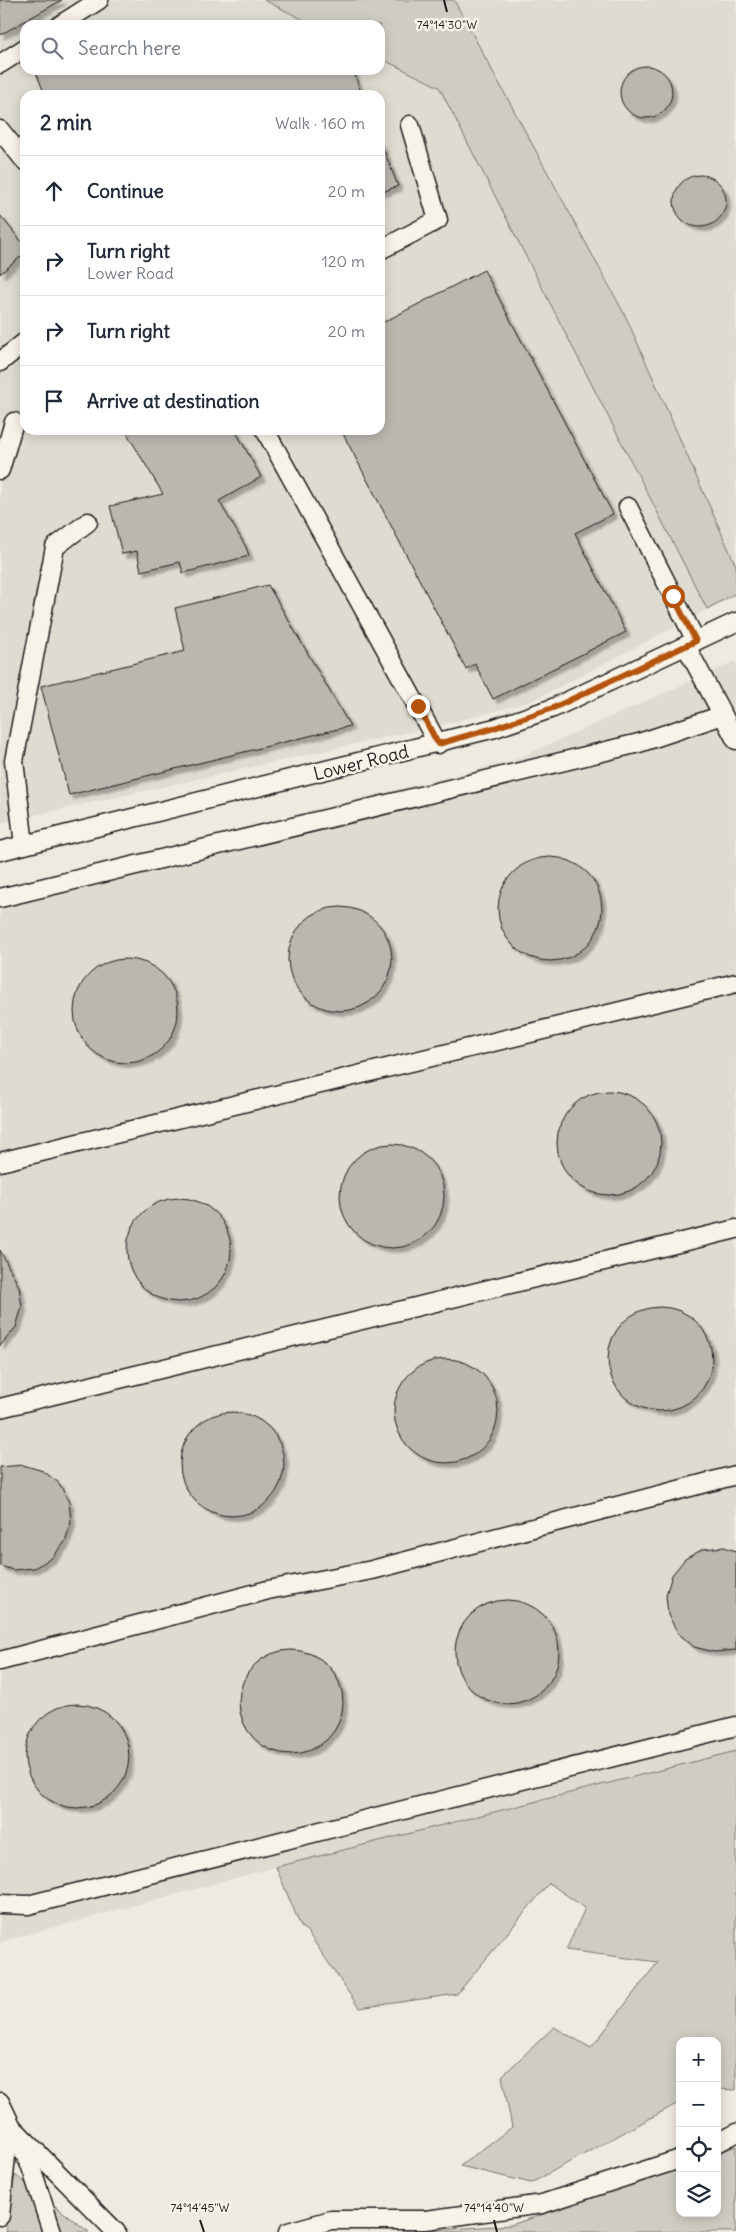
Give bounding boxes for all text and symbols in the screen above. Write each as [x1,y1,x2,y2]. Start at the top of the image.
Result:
text: 74°14'30"W [417,17,477,32]
search box [20,20,385,75]
icon: search [38,34,66,62]
text: Search here [78,36,181,60]
text: 2 min [40,109,92,136]
text: Walk · 160 m [275,113,365,133]
icon: ahead [40,177,68,205]
text: Continue [87,179,164,203]
text: 20 m [328,181,365,201]
text: Turn right [87,239,170,263]
icon: right [40,247,68,275]
text: 120 m [322,251,365,271]
text: Lower Road [87,263,174,283]
icon: right [40,317,68,345]
text: Turn right [87,319,170,343]
text: 20 m [328,321,365,341]
icon: arrive [40,387,68,415]
text: Arrive at destination [87,389,260,413]
route start [662,585,685,608]
route end [407,695,430,718]
street label: Lower Road [311,739,411,785]
map controls [676,2037,721,2217]
button: + [676,2037,721,2082]
button: − [676,2082,721,2127]
button: locate [676,2127,721,2172]
button: layers [676,2172,721,2217]
text: 74°14'45"W [170,2200,230,2215]
text: 74°14'40"W [464,2200,524,2215]

